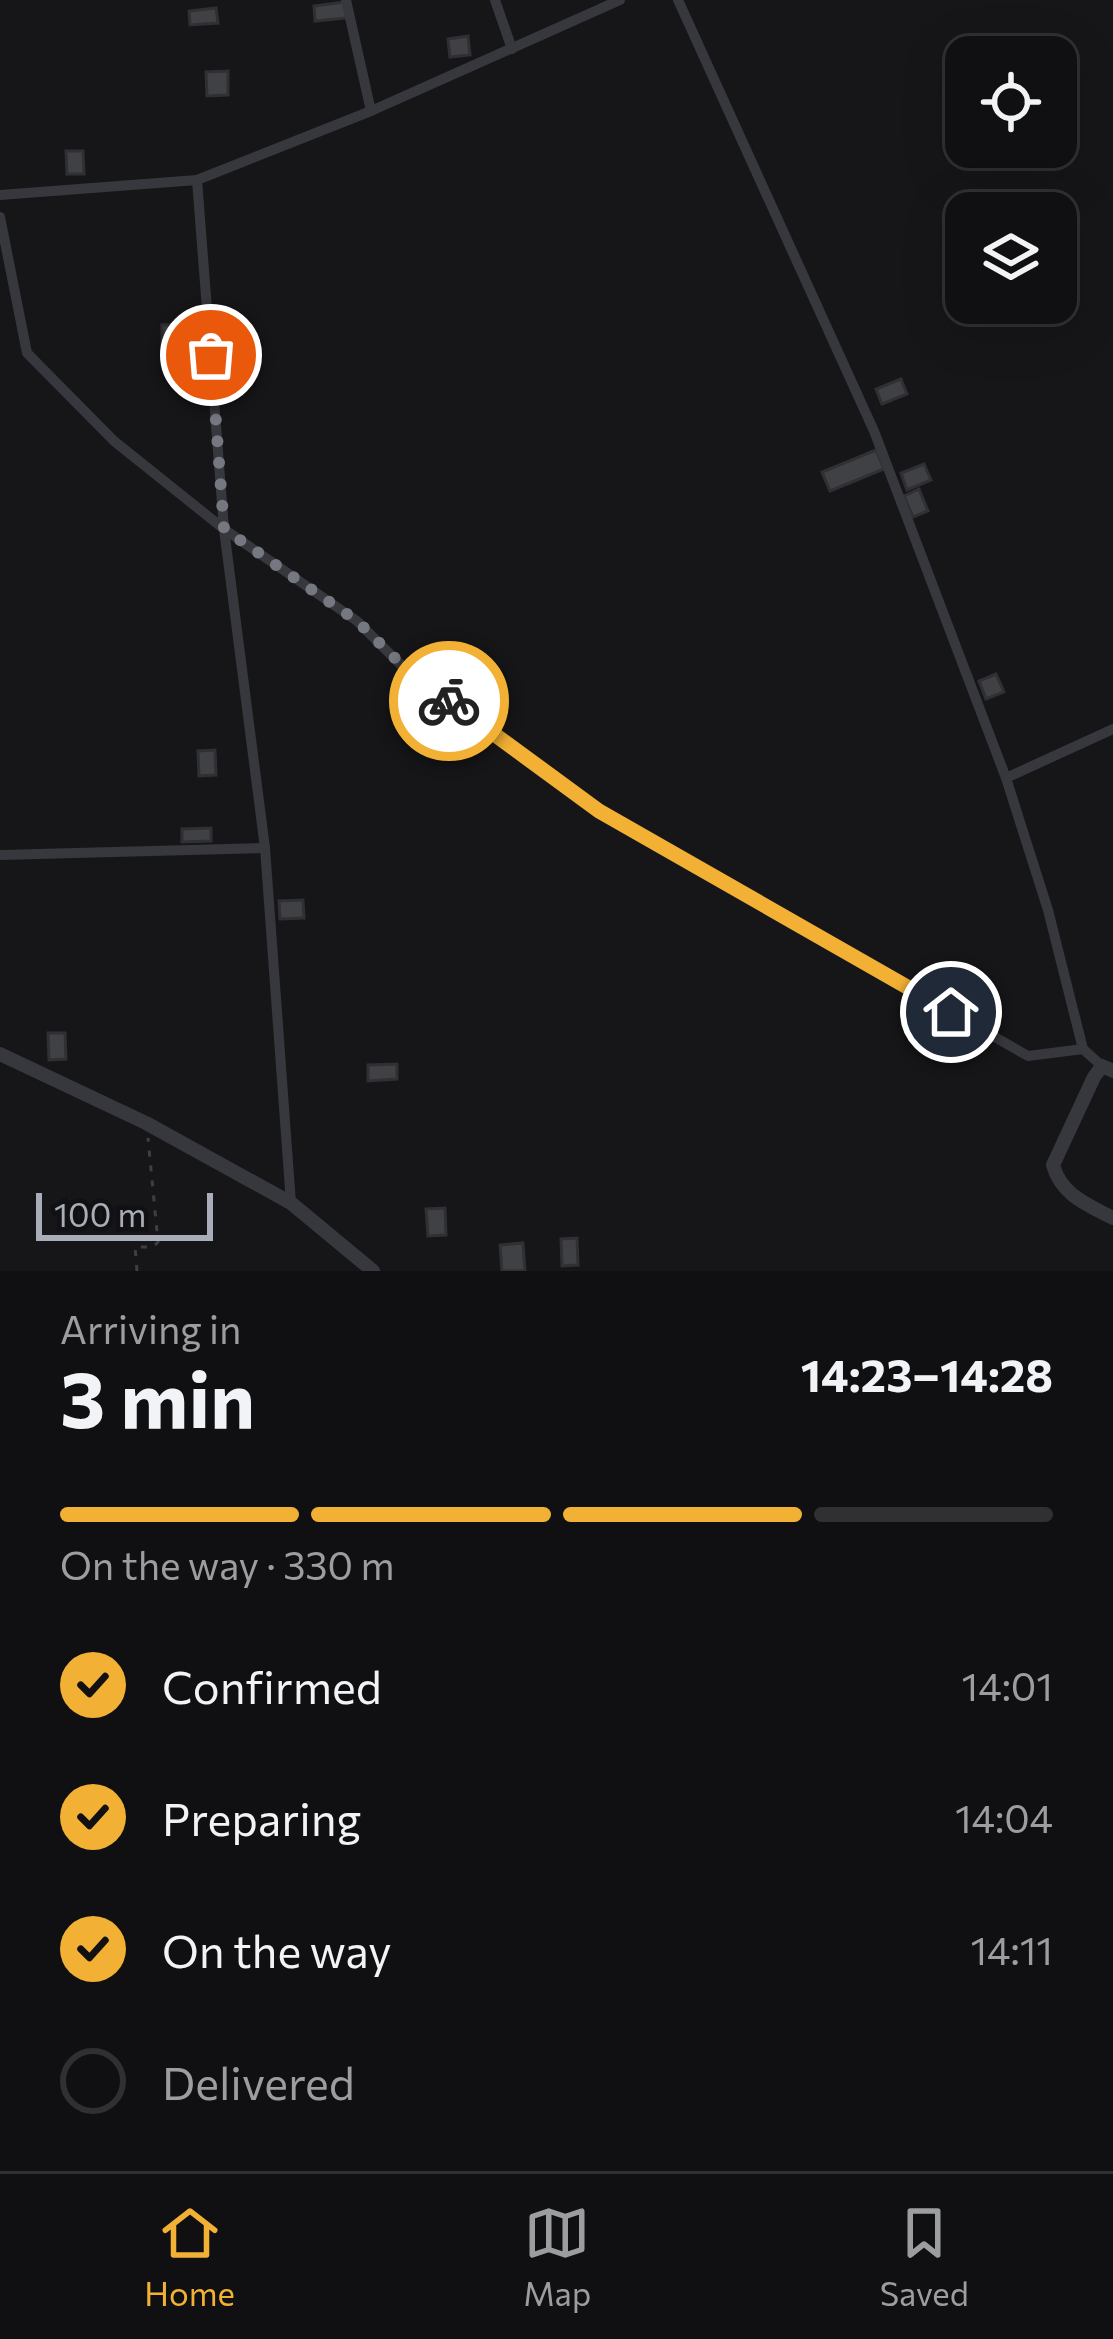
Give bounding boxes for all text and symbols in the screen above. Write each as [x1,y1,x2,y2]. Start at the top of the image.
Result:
map controls [945,36,1077,324]
button: locate [945,36,1077,168]
button: layers [945,192,1077,324]
pin [160,304,262,406]
icon: bag [178,322,244,388]
courier [389,641,509,761]
icon: bike [416,668,482,734]
pin [900,961,1002,1063]
icon: home [918,979,984,1045]
scale bar [36,1187,213,1240]
text: 100 m [54,1193,146,1234]
text: Arriving in [60,1304,241,1352]
text: 14:23–14:28 [801,1346,1053,1401]
text: 3 min [60,1349,255,1444]
text: On the way · 330 m [60,1540,395,1588]
icon: check [60,1652,126,1718]
text: Confirmed [162,1658,382,1713]
text: 14:01 [962,1661,1053,1709]
icon: check [60,1784,126,1850]
text: Preparing [162,1790,361,1845]
text: 14:04 [955,1793,1053,1841]
icon: check [60,1916,126,1982]
text: On the way [162,1922,392,1977]
text: 14:11 [970,1925,1053,1973]
text: Delivered [162,2054,355,2109]
tab: Home [144,2200,235,2313]
tab: Map [523,2200,591,2313]
tab: Saved [880,2200,969,2313]

